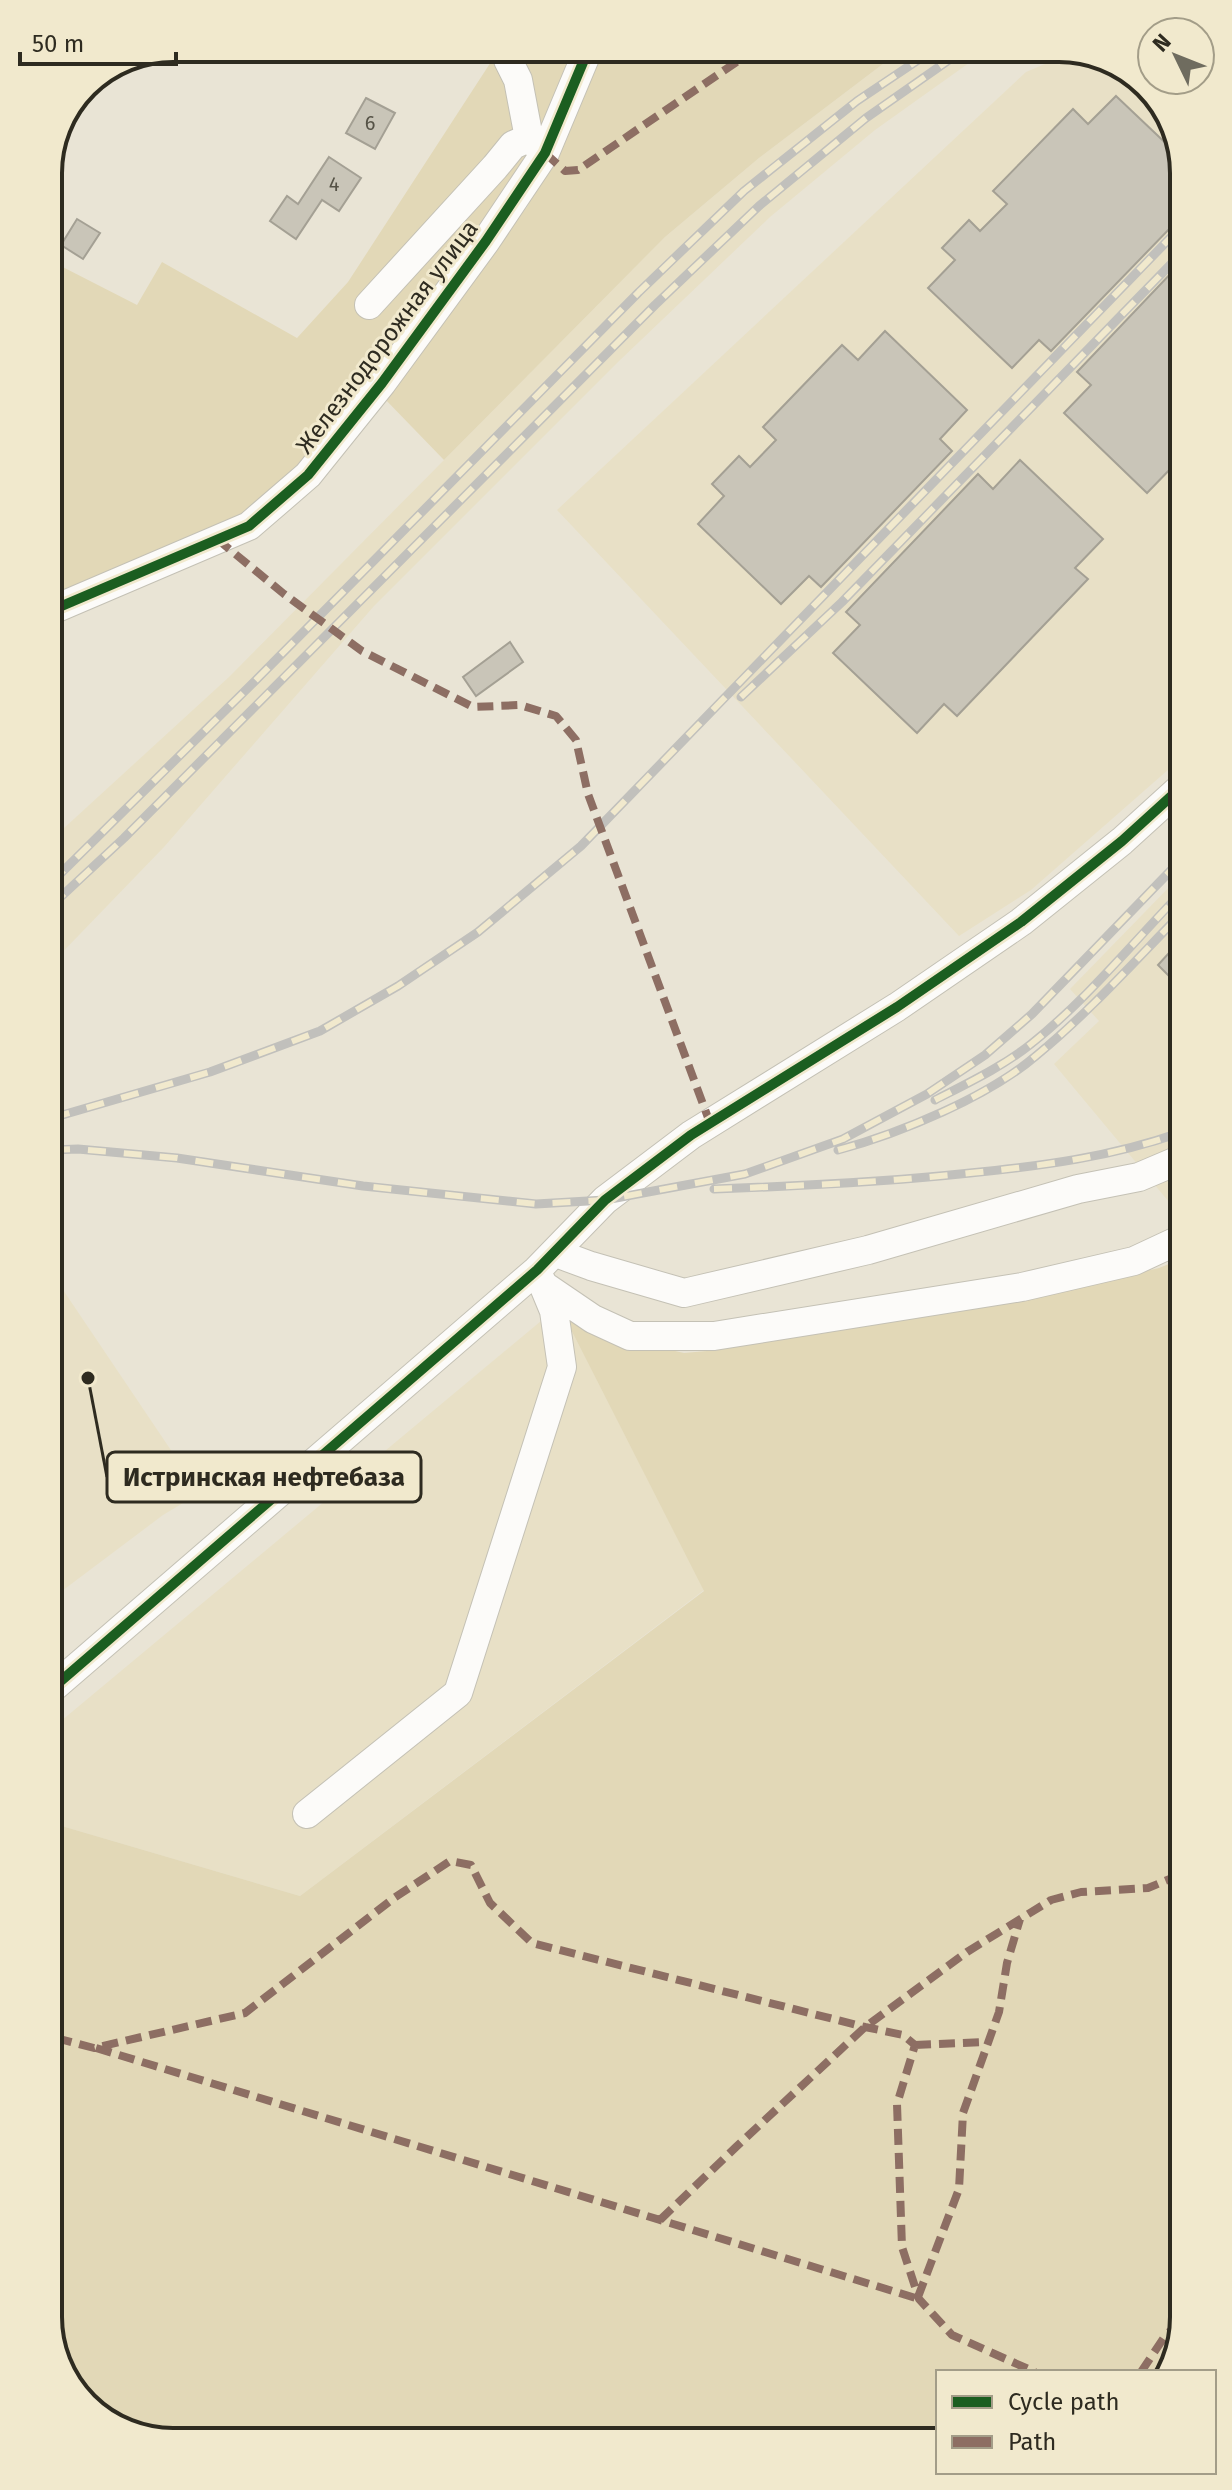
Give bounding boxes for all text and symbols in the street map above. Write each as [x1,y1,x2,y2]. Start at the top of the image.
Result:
scale bar [20,16,176,66]
north arrow [1136,16,1216,96]
text: N [1147,28,1177,57]
text: 50 m [32,30,84,58]
house number: 6 [365,111,375,135]
house number: 4 [329,172,340,196]
street label: Железнодорожная улица [290,215,484,459]
callout: Истринская нефтебаза [107,1452,421,1502]
text: Истринская нефтебаза [123,1462,405,1493]
legend [936,2370,1216,2474]
text: Cycle path [1008,2388,1120,2416]
text: Path [1008,2428,1056,2456]

